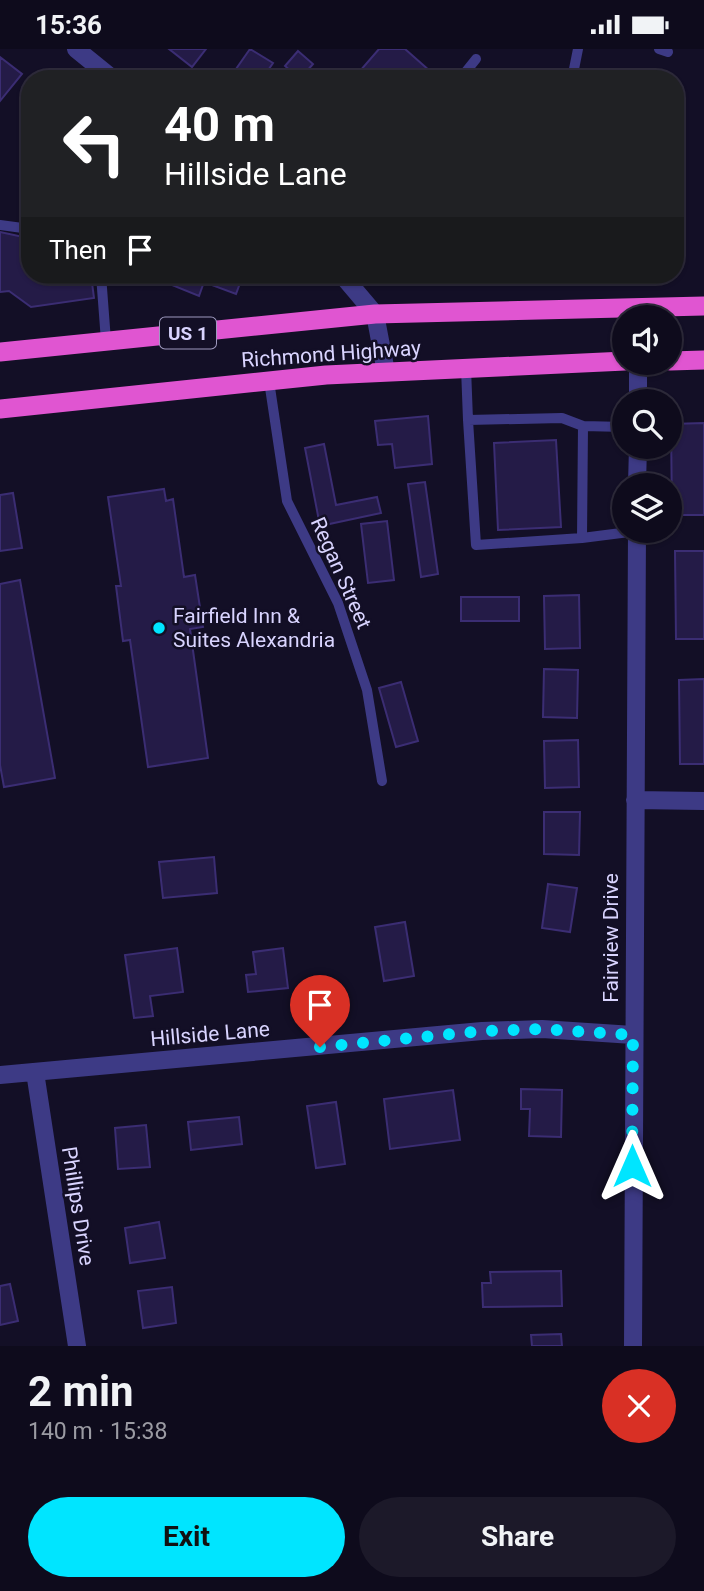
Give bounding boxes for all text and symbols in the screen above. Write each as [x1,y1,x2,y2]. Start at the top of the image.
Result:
text: 15:36 [35,10,102,40]
text: 40 m [164,96,275,153]
icon: left [49,98,140,189]
text: Hillside Lane [164,155,347,193]
icon: arrive [121,231,159,269]
text: Then [49,235,107,265]
map controls [612,305,682,543]
button: sound [612,305,682,375]
road number: US 1 [160,317,216,349]
street label: Richmond Highway [240,336,422,372]
button: search [612,389,682,459]
button: layers [612,473,682,543]
street label: Regan Street [306,514,376,633]
place label: Fairfield Inn & Suites Alexandria [173,604,335,652]
marker: Fairfield Inn & Suites Alexandria [151,620,167,636]
street label: Fairview Drive [599,873,623,1003]
pin [290,975,350,1047]
icon: arrive [301,986,339,1024]
street label: Hillside Lane [149,1017,271,1051]
position arrow [595,1129,669,1203]
street label: Phillips Drive [57,1145,99,1267]
text: 2 min [28,1367,134,1416]
button: close [602,1369,676,1443]
text: 140 m · 15:38 [28,1418,167,1445]
button: Exit [28,1497,345,1577]
button: Share [359,1497,676,1577]

